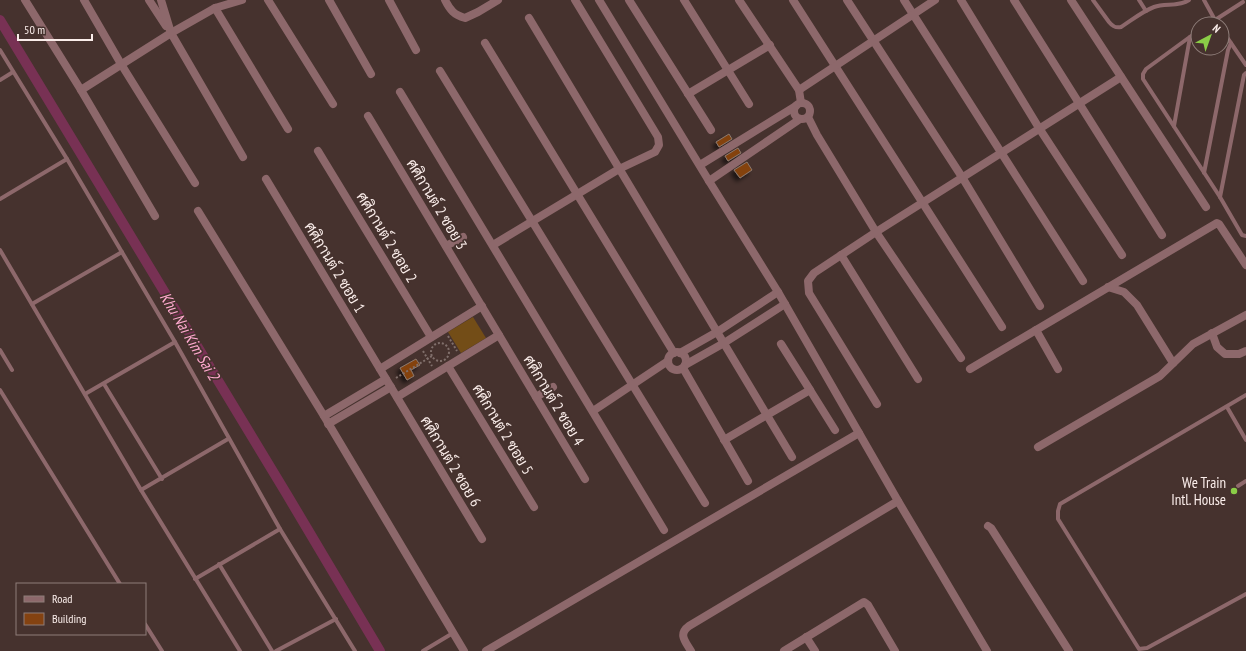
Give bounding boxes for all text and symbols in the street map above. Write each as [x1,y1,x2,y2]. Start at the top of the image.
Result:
scale bar [18,16,92,42]
north arrow [1190,16,1230,56]
text: N [1210,21,1223,36]
text: 50 m [24,22,45,37]
street label: ศศิกานต์ 2 ซอย 3 [403,155,471,253]
street label: ศศิกานต์ 2 ซอย 2 [353,188,421,286]
street label: ศศิกานต์ 2 ซอย 1 [301,218,369,316]
water label: Khu Nai Kim Sai 2 [156,288,225,385]
street label: ศศิกานต์ 2 ซอย 4 [520,351,589,449]
street label: ศศิกานต์ 2 ซอย 5 [469,380,537,478]
street label: ศศิกานต์ 2 ซอย 6 [417,412,486,510]
place label: We Train Intl. House [1171,473,1226,509]
marker: We Train Intl. House [1229,486,1239,496]
legend [16,583,146,635]
text: Road [52,591,72,606]
text: Building [52,611,87,626]

